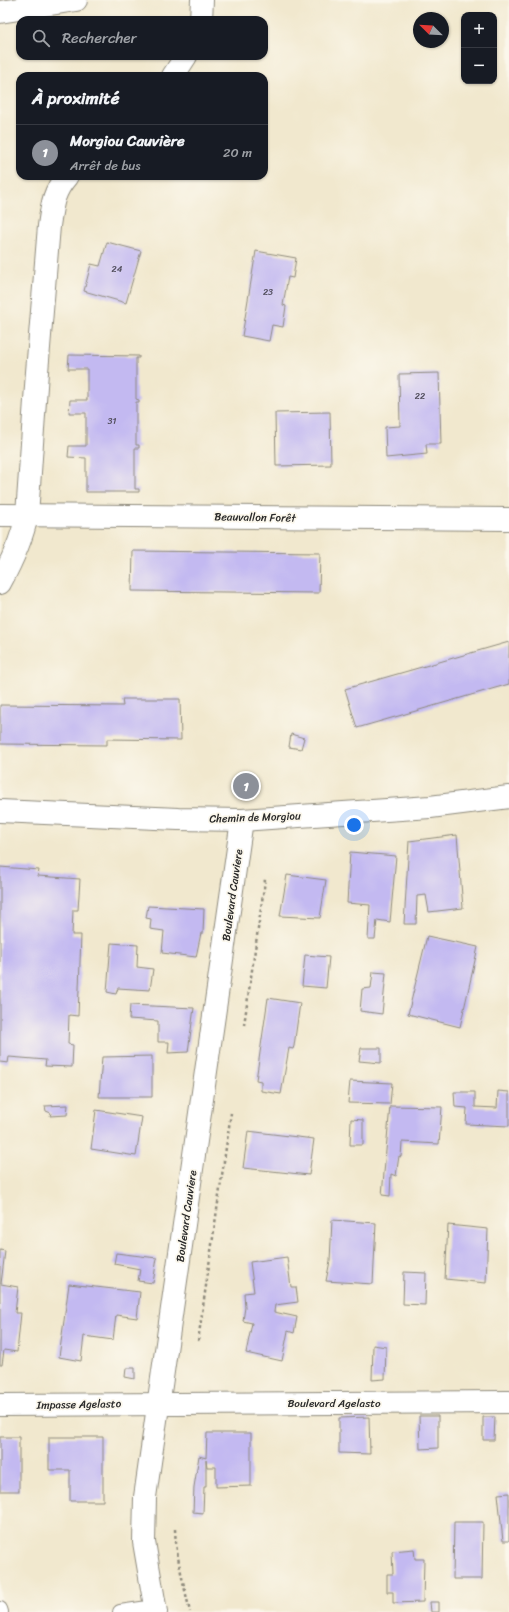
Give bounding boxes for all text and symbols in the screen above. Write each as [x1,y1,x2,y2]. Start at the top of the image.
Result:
north arrow [413,12,449,48]
map controls [461,12,497,84]
button: + [461,12,497,48]
search box [16,16,268,60]
text: Rechercher [62,25,137,51]
icon: search [30,27,52,49]
button: − [461,48,497,84]
text: À proximité [32,83,119,113]
text: Morgiou Cauvière [70,128,185,154]
text: 1 [42,141,48,164]
text: 20 m [223,141,252,164]
text: Arrêt de bus [70,154,141,177]
house number: 24 [112,261,123,277]
house number: 23 [263,284,273,300]
house number: 22 [415,388,425,404]
house number: 31 [108,413,117,429]
street label: Beauvallon Forêt [214,507,296,528]
pin: 1 [233,771,259,801]
street label: Chemin de Morgiou [209,806,301,829]
your location [344,815,364,835]
street label: Boulevard Cauviere [217,847,248,942]
street label: Boulevard Cauviere [171,1168,202,1263]
street label: Impasse Agelasto [36,1394,122,1415]
street label: Boulevard Agelasto [287,1394,381,1413]

